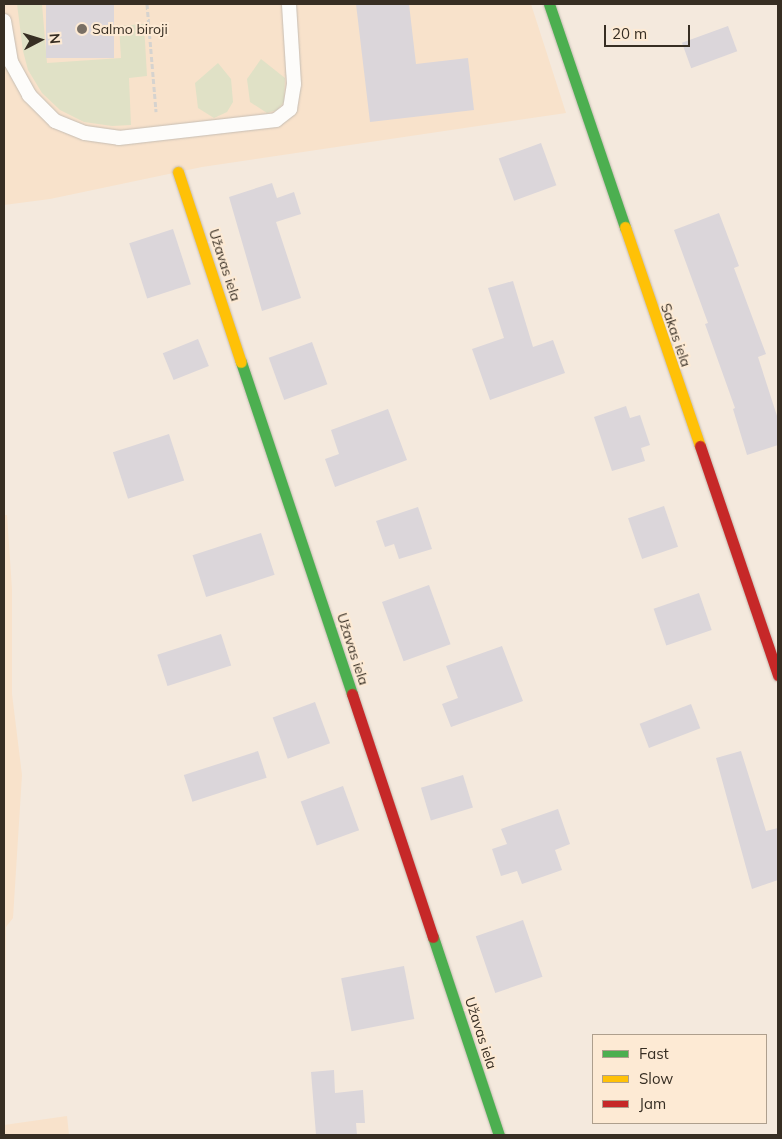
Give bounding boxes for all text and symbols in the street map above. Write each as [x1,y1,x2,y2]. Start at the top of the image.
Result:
north arrow [15,15,65,65]
scale bar [607,15,693,47]
place label: Salmo biroji [92,21,168,37]
marker: Salmo biroji [76,23,88,35]
text: 20 m [612,24,647,43]
text: N [46,33,64,45]
street label: Užavas iela [205,227,245,303]
street label: Sakas iela [657,301,695,369]
street label: Užavas iela [333,611,373,687]
street label: Užavas iela [461,995,501,1071]
legend [592,1034,767,1124]
text: Fast [639,1044,669,1063]
text: Slow [639,1069,673,1088]
text: Jam [639,1094,666,1113]

